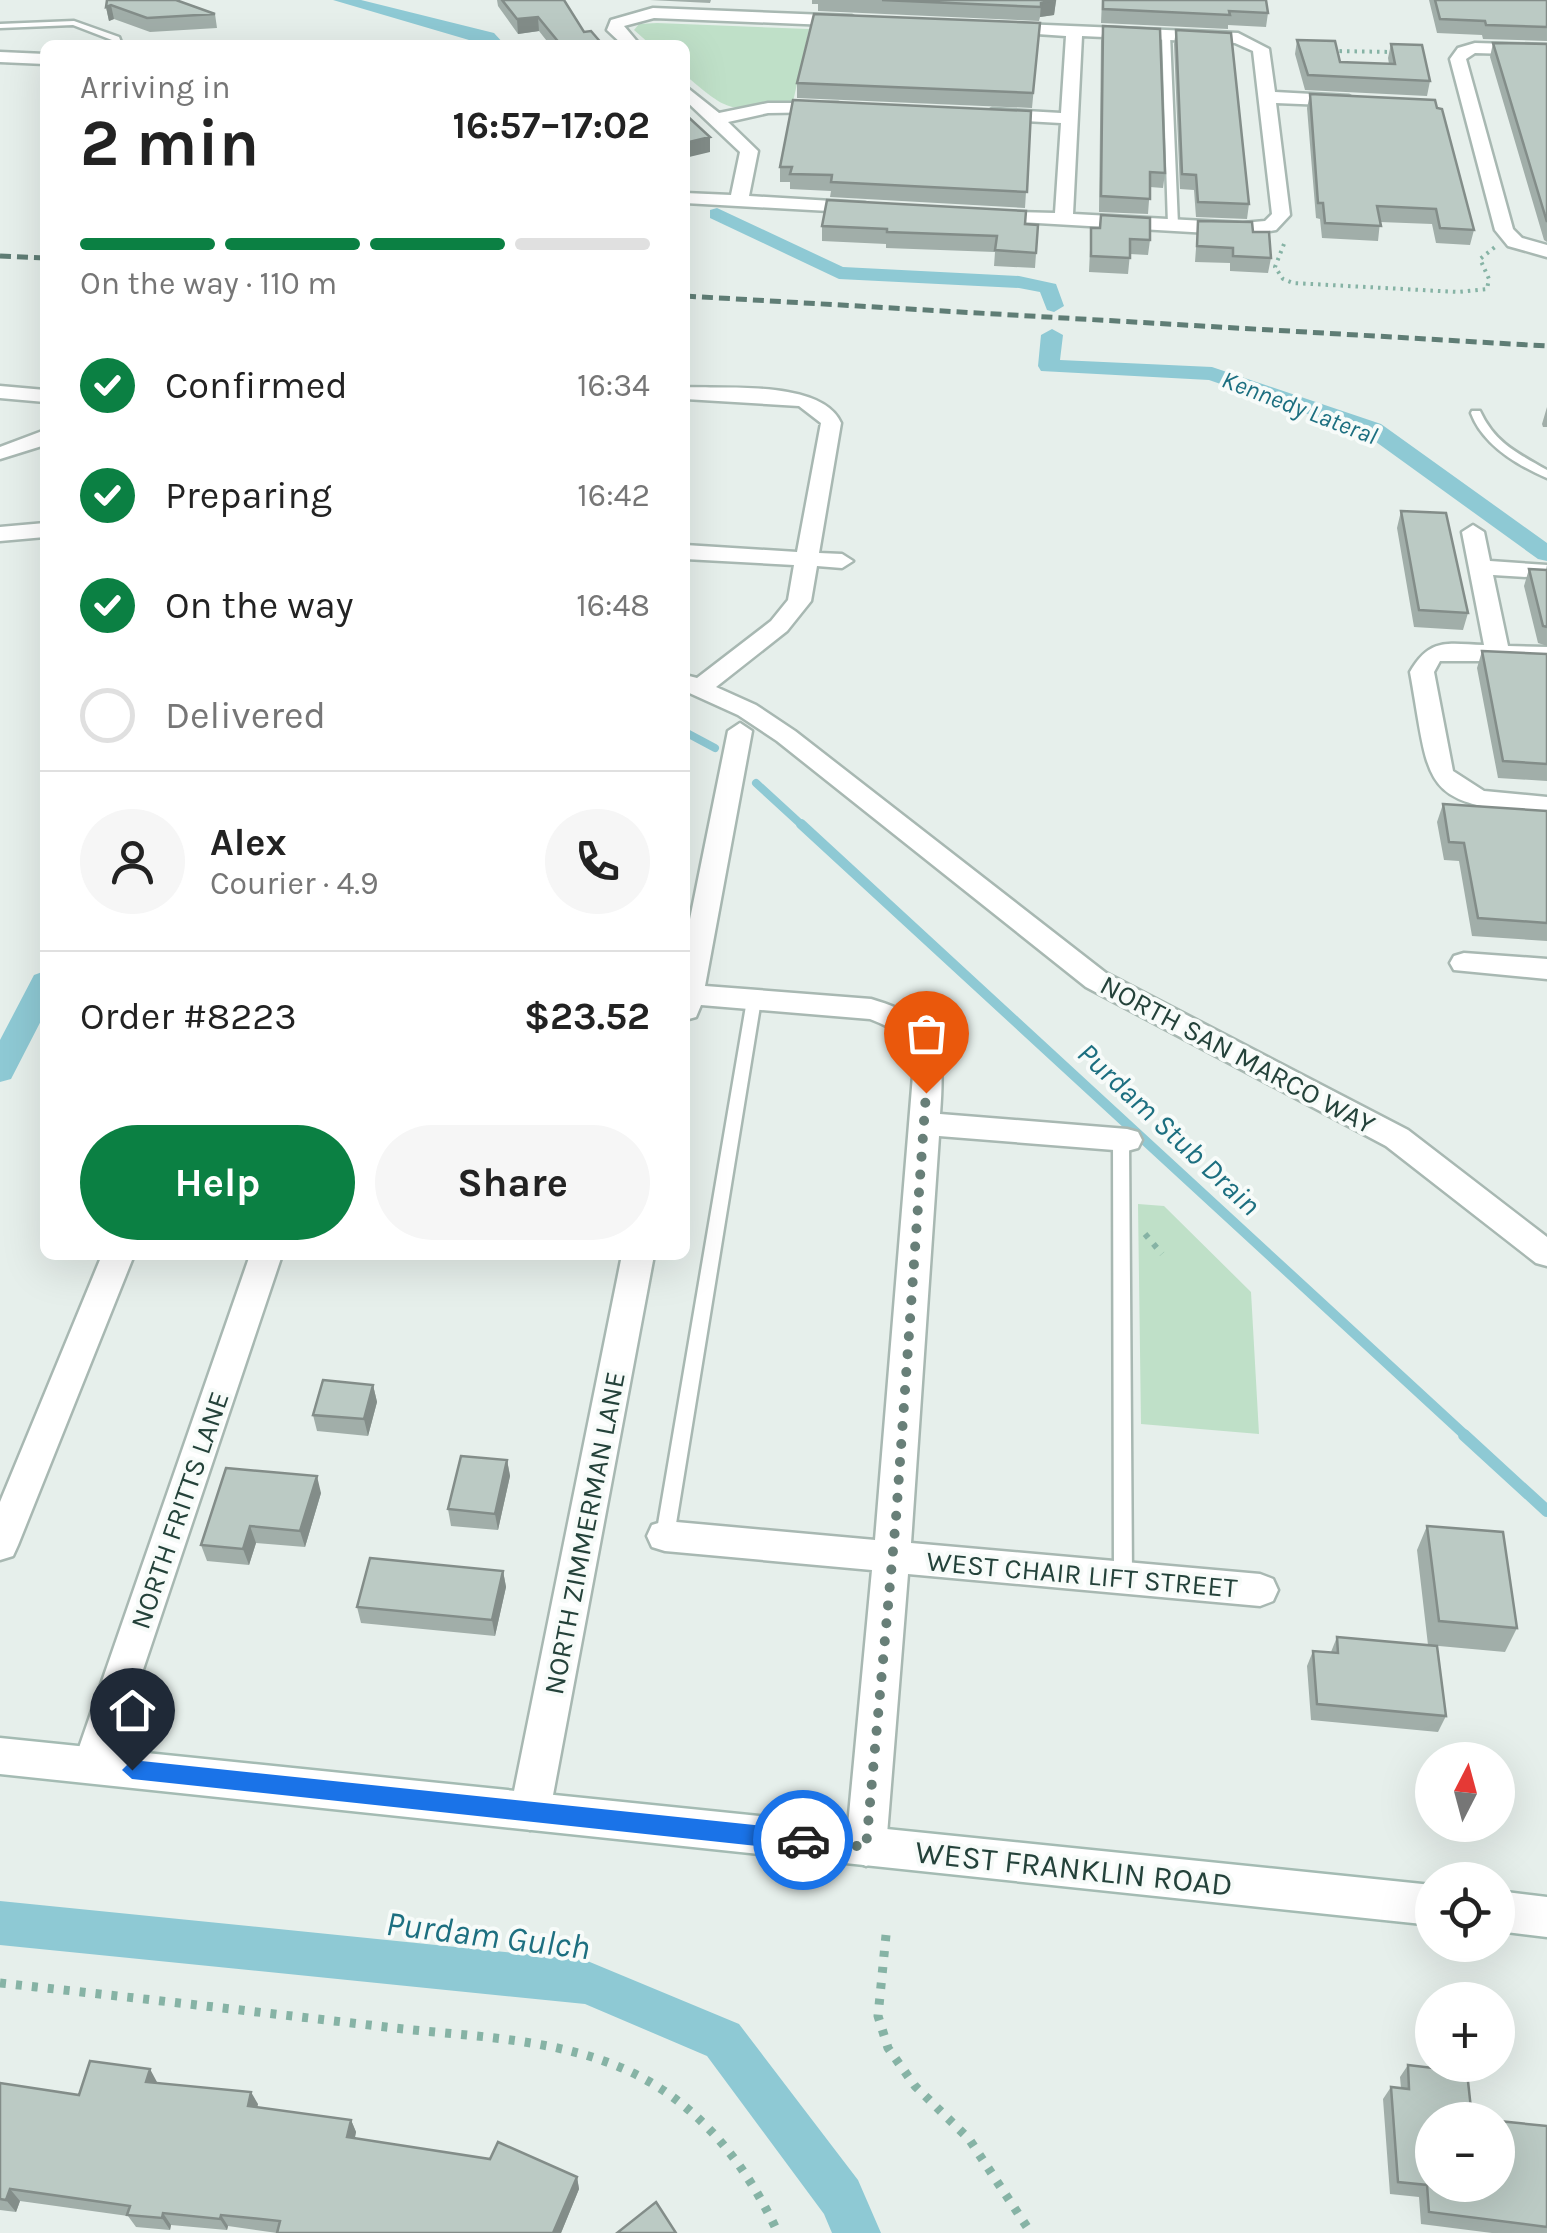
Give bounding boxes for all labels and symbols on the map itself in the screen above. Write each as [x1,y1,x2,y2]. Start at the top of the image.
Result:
water label: Kennedy Lateral [1218,364,1382,450]
street label: NORTH SAN MARCO WAY [1095,968,1381,1141]
pin [884,991,969,1094]
water label: Purdam Stub Drain [1070,1035,1268,1223]
street label: NORTH ZIMMERMAN LANE [537,1369,632,1697]
street label: NORTH FRITTS LANE [123,1387,236,1633]
street label: WEST CHAIR LIFT STREET [925,1544,1239,1605]
pin [90,1668,175,1771]
north arrow [1415,1742,1515,1842]
courier [753,1790,853,1890]
street label: WEST FRANKLIN ROAD [913,1833,1234,1904]
water label: Purdam Gulch [384,1903,592,1968]

